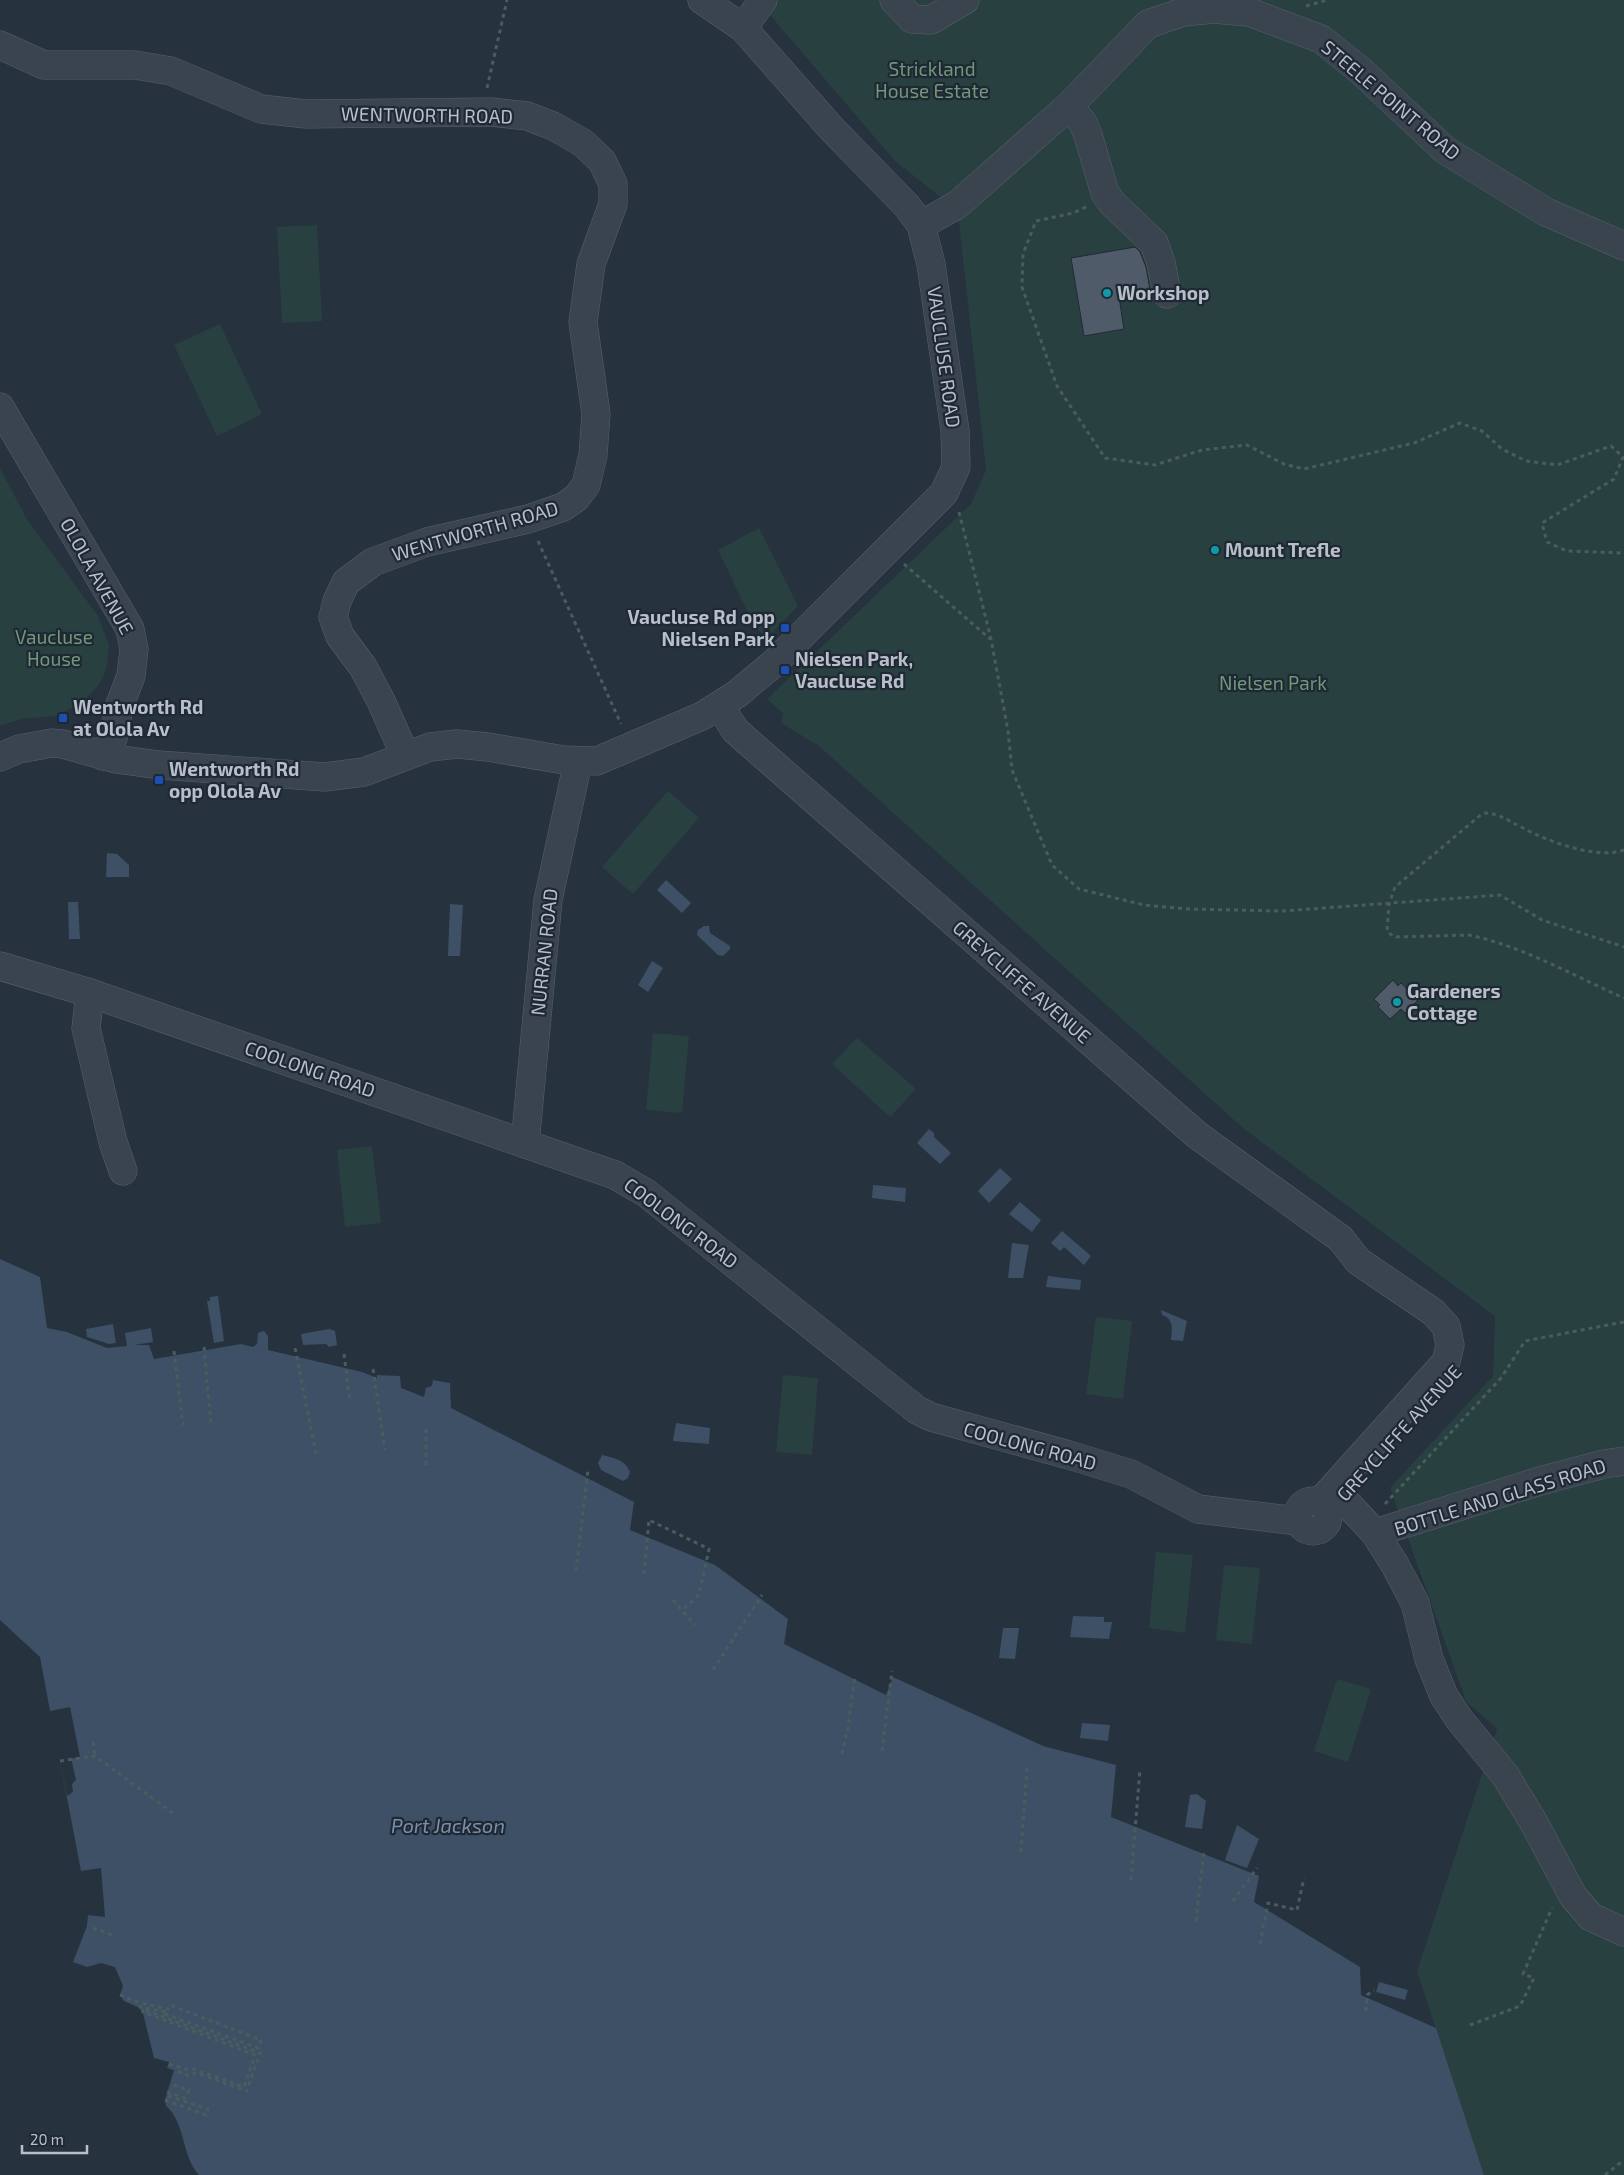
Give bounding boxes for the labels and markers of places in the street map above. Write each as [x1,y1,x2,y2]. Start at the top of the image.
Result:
place label: Workshop [1117,281,1209,304]
marker: Workshop [1101,287,1113,299]
place label: Mount Trefle [1225,538,1341,561]
marker: Mount Trefle [1209,544,1221,556]
place label: Vaucluse Rd opp Nielsen Park [627,605,775,650]
marker: Vaucluse Rd opp Nielsen Park [779,622,791,634]
place label: Nielsen Park, Vaucluse Rd [795,647,913,692]
marker: Nielsen Park, Vaucluse Rd [779,664,791,676]
place label: Wentworth Rd at Olola Av [73,695,203,740]
marker: Wentworth Rd at Olola Av [57,712,69,724]
place label: Wentworth Rd opp Olola Av [169,757,299,802]
marker: Wentworth Rd opp Olola Av [153,774,165,786]
place label: Gardeners Cottage [1407,979,1501,1024]
marker: Gardeners Cottage [1391,996,1403,1008]

